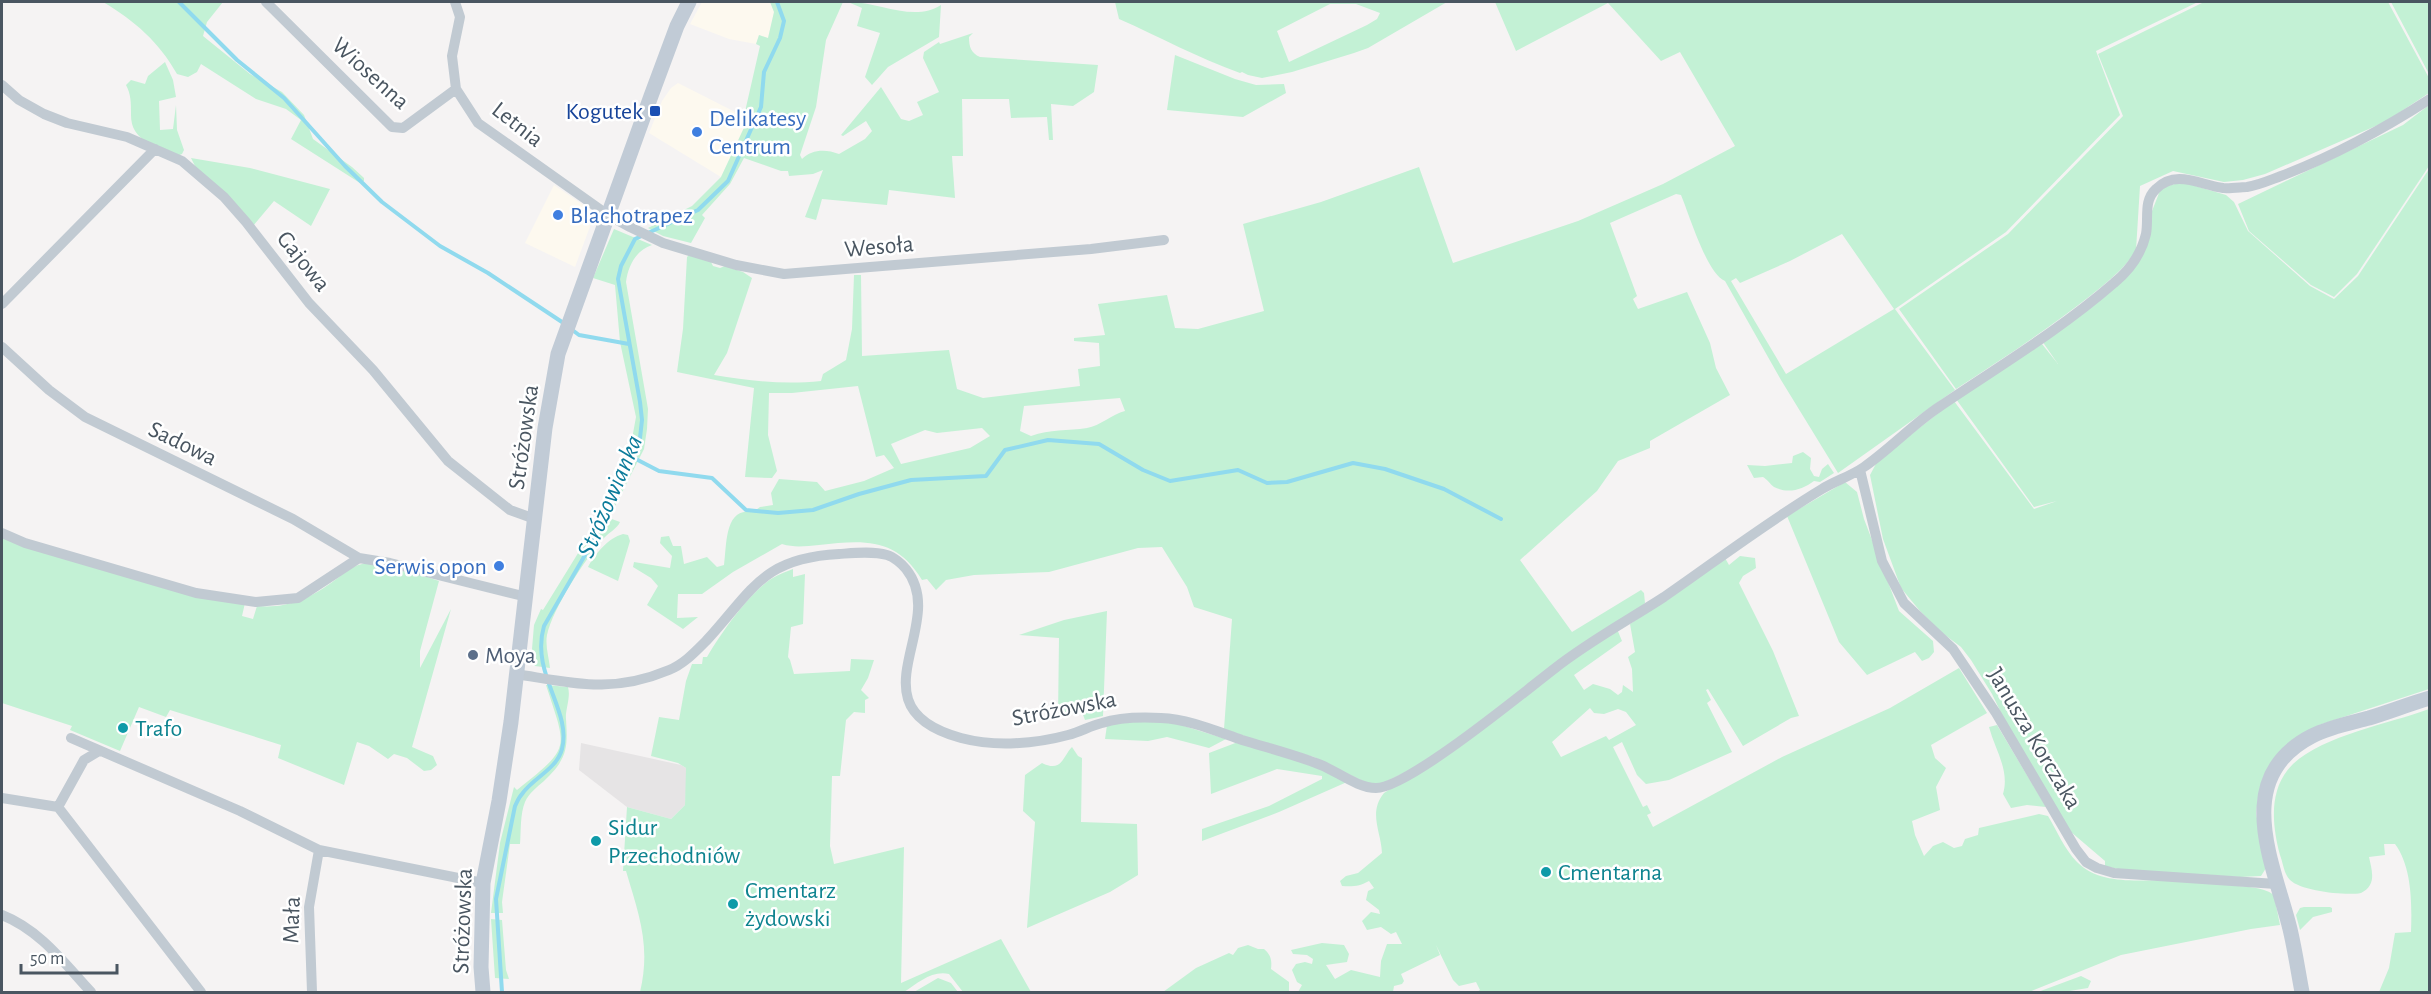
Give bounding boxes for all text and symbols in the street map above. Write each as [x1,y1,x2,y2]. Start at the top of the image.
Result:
street label: Wiosenna [327,33,414,114]
street label: Letnia [487,98,547,152]
place label: Kogutek [565,100,643,124]
marker: Kogutek [648,104,662,118]
place label: Delikatesy Centrum [709,107,806,159]
marker: Delikatesy Centrum [690,125,704,139]
place label: Blachotrapez [570,204,693,228]
marker: Blachotrapez [551,208,565,222]
street label: Gajowa [272,227,335,296]
street label: Wesoła [843,232,915,262]
street label: Stróżowska [505,383,543,491]
street label: Sadowa [145,417,220,471]
water label: Stróżowianka [573,431,647,561]
place label: Serwis opon [374,555,487,579]
marker: Serwis opon [492,559,506,573]
place label: Moya [485,644,536,668]
marker: Moya [466,648,480,662]
street label: Janusza Korczaka [1983,664,2086,813]
street label: Stróżowska [1010,687,1118,731]
place label: Trafo [135,717,182,741]
marker: Trafo [116,721,130,735]
place label: Sidur Przechodniów [608,816,740,868]
marker: Sidur Przechodniów [589,834,603,848]
place label: Cmentarna [1558,861,1662,885]
marker: Cmentarna [1539,865,1553,879]
street label: Stróżowska [449,868,477,974]
place label: Cmentarz żydowski [745,879,836,931]
street label: Mała [279,896,305,944]
marker: Cmentarz żydowski [726,897,740,911]
scale bar [21,937,117,975]
text: 50 m [30,950,64,968]

